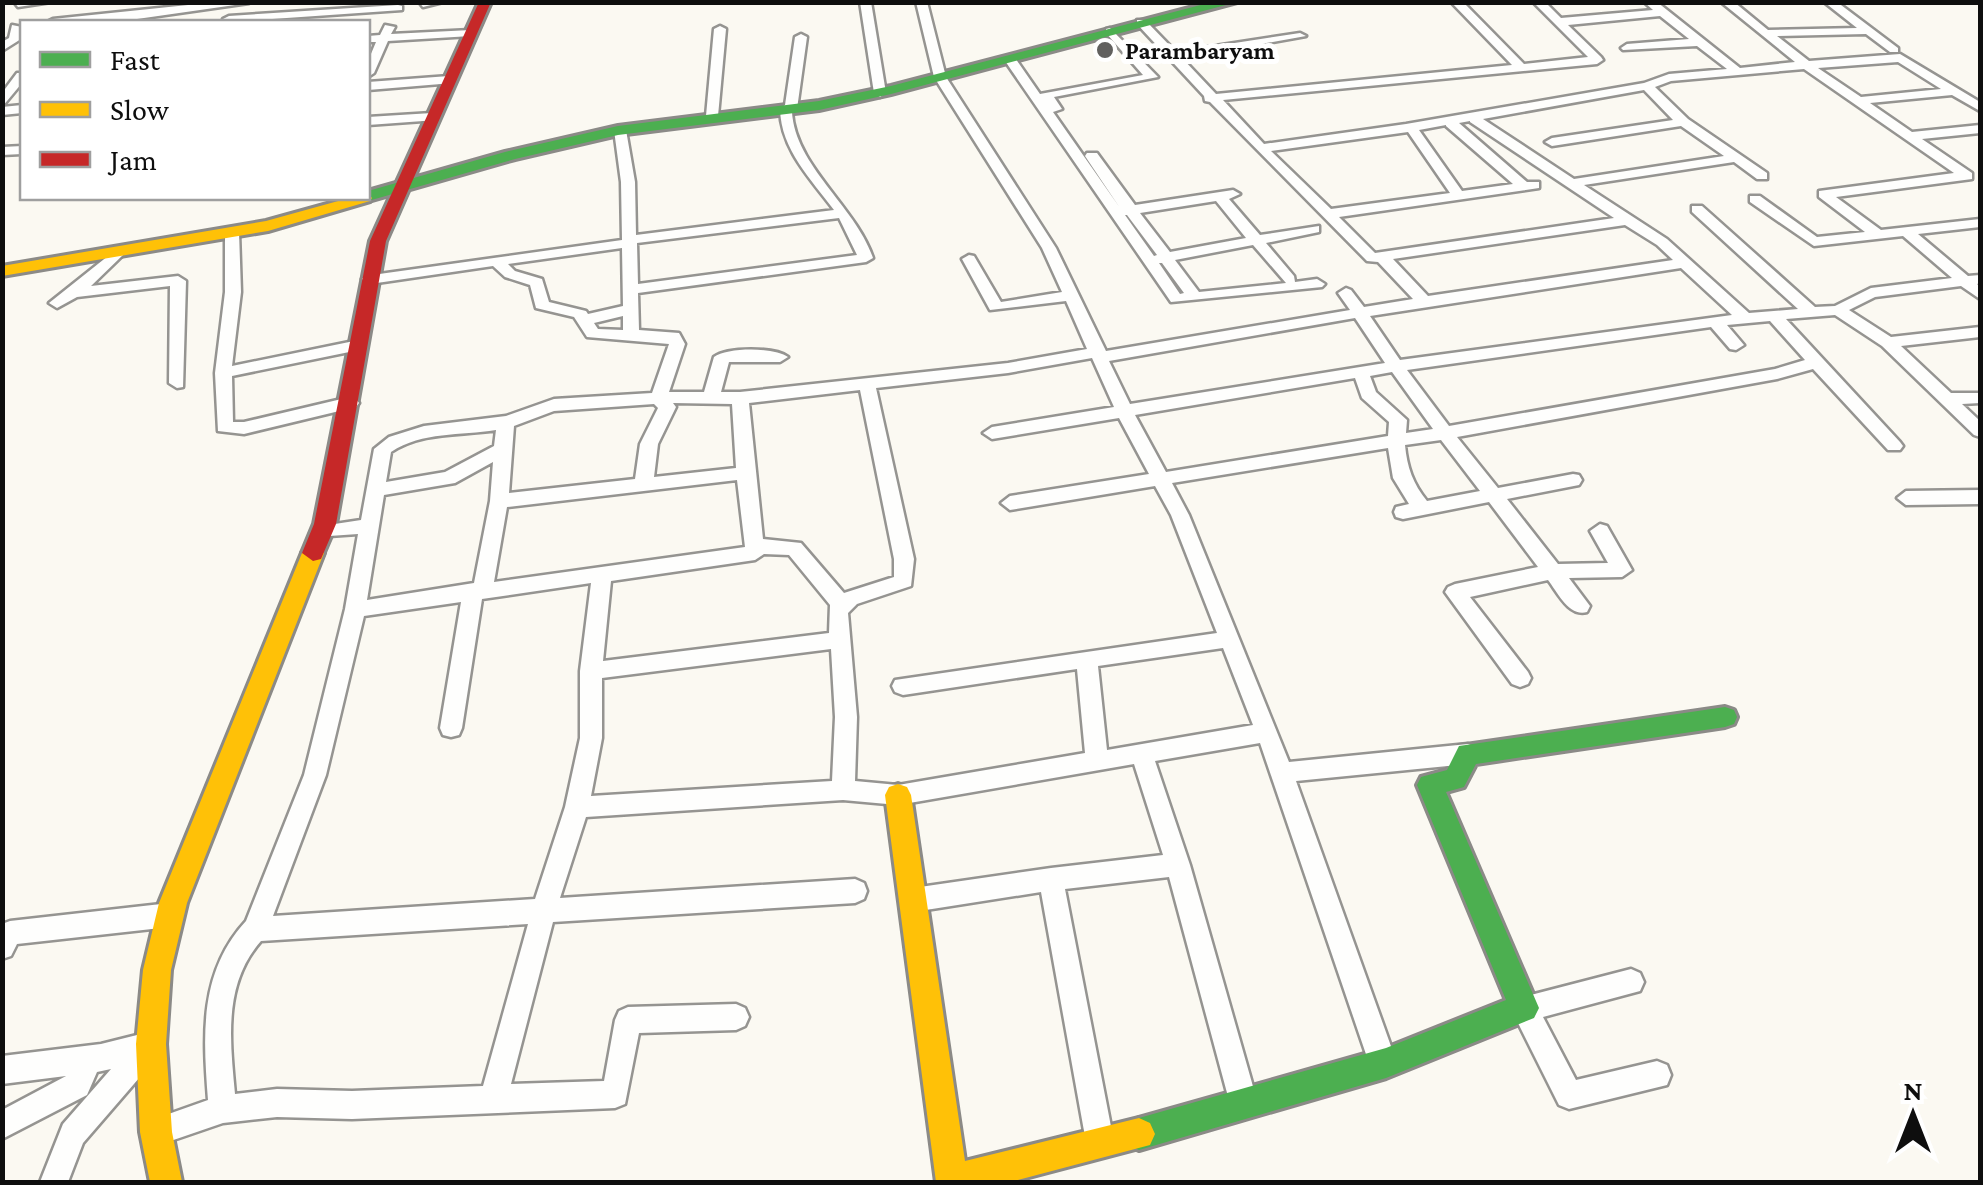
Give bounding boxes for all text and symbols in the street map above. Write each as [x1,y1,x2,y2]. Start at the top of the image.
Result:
legend [20,20,370,200]
place label: Parambaryam [1125,37,1275,64]
marker: Parambaryam [1094,39,1116,61]
text: Fast [110,43,161,76]
text: Slow [110,93,170,126]
text: Jam [107,143,157,176]
north arrow [1863,1065,1963,1165]
text: N [1903,1075,1923,1106]

